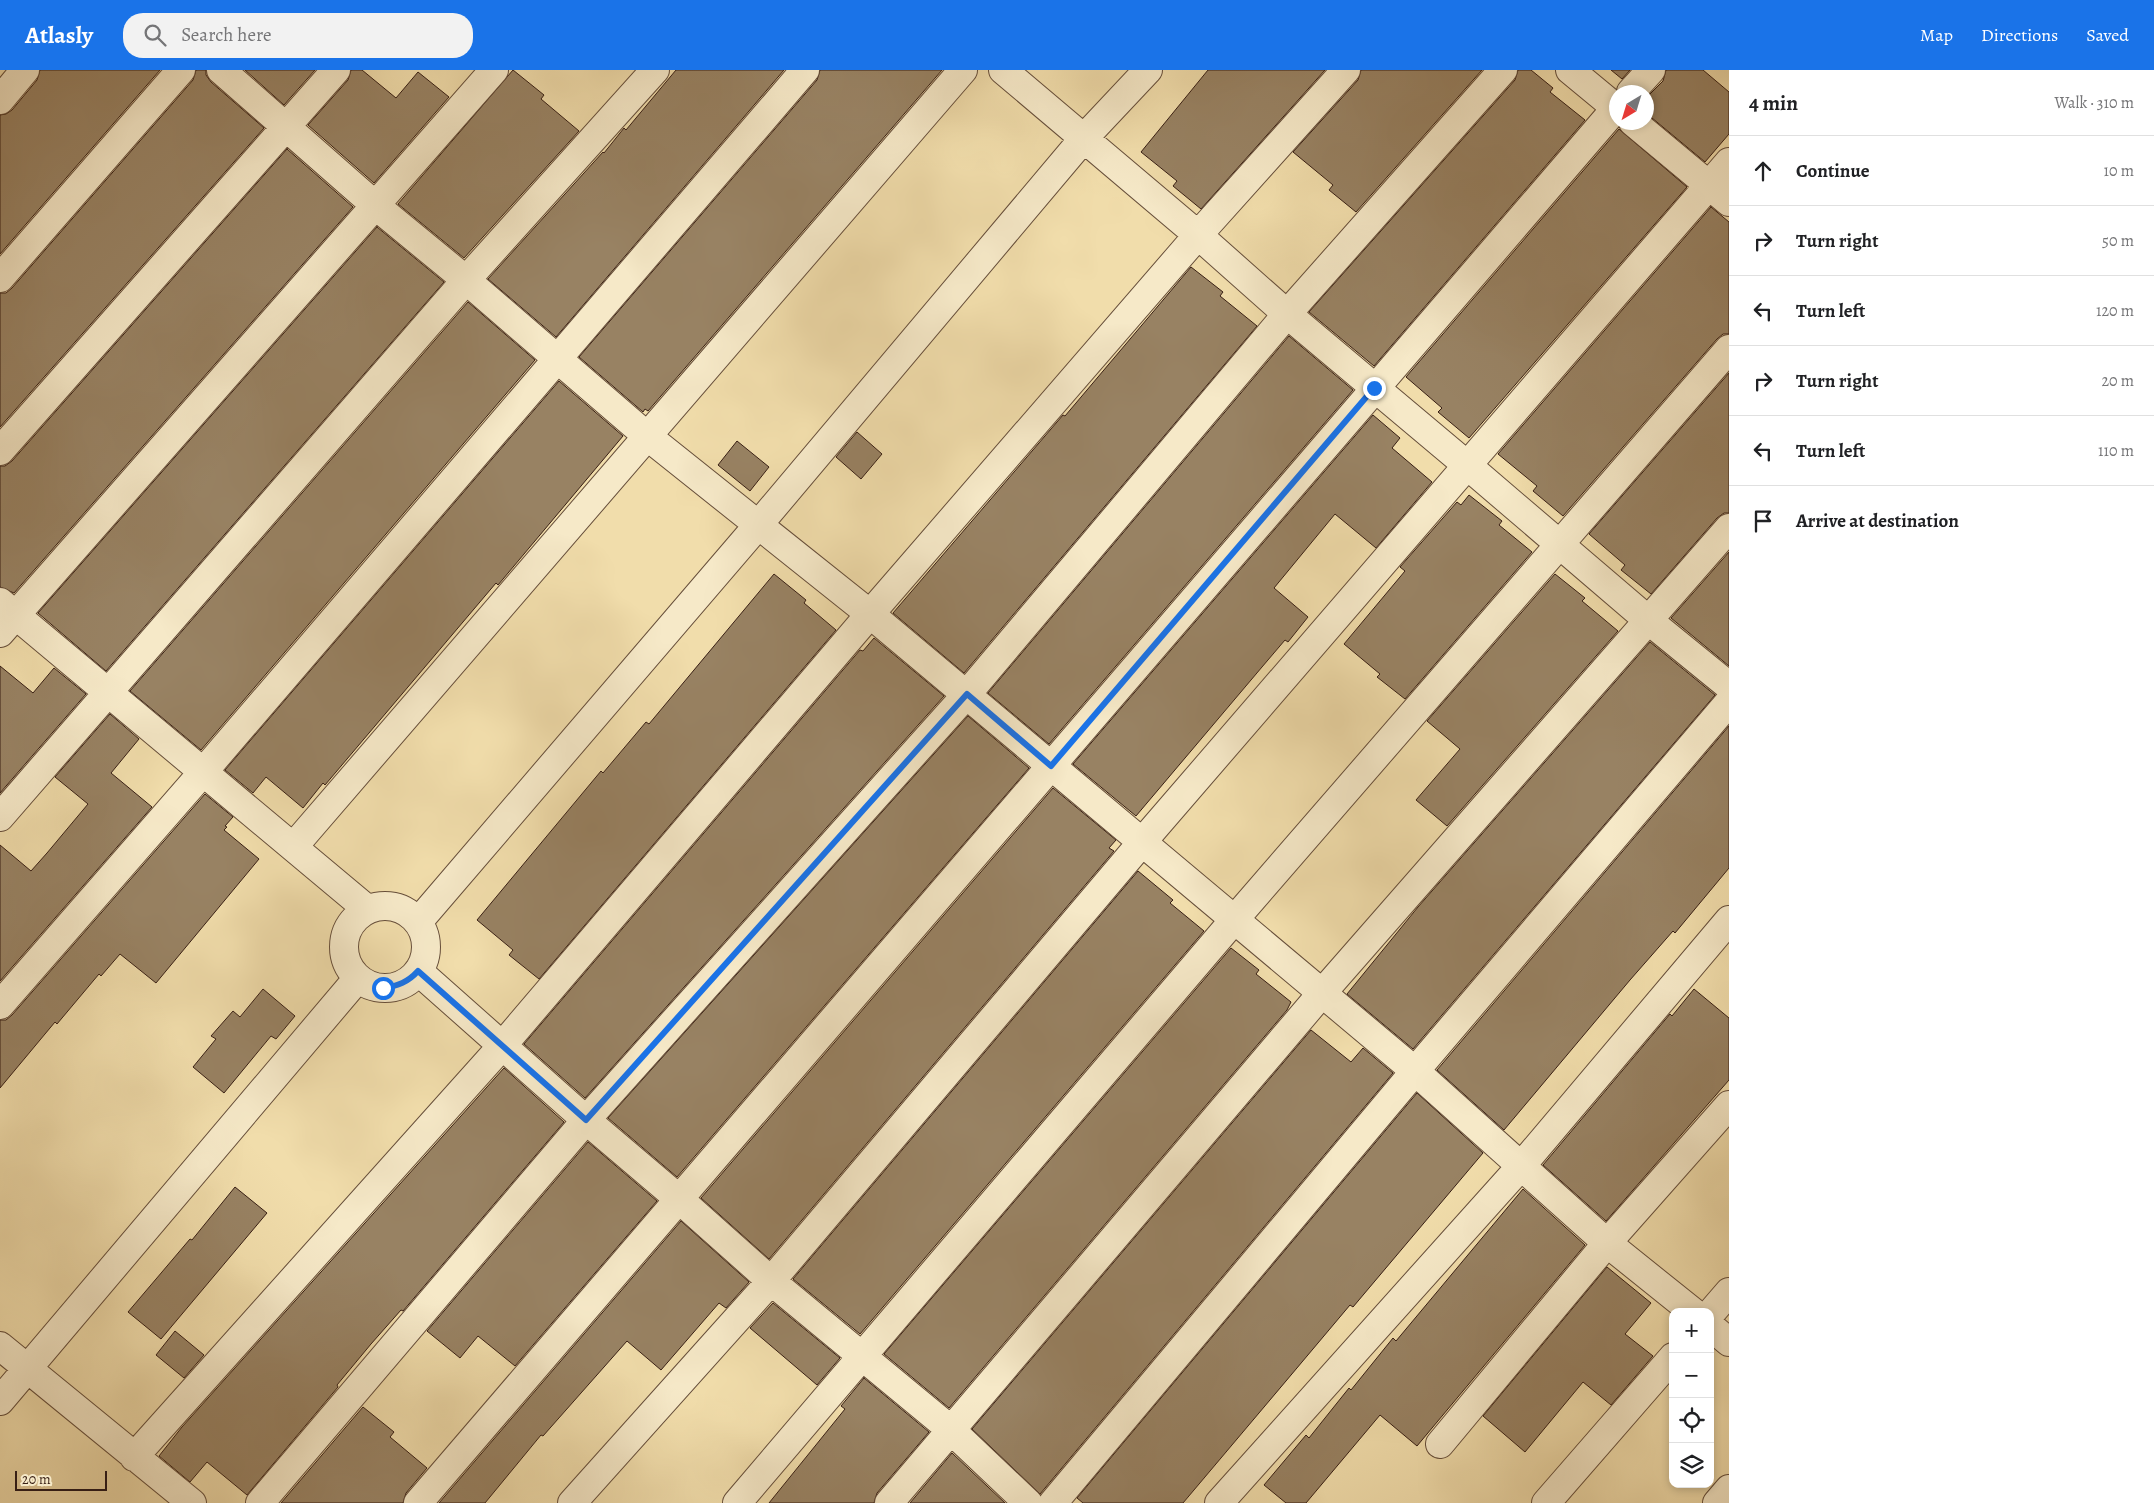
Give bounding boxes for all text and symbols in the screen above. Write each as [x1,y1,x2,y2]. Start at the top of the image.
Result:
search box [123,13,473,58]
text: Atlasly [25,19,93,51]
icon: search [141,21,169,49]
text: Search here [181,22,272,48]
text: Map [1920,23,1953,47]
text: Directions [1981,23,2058,47]
text: Saved [2086,23,2129,47]
north arrow [1609,85,1654,130]
text: 4 min [1749,89,1798,117]
text: Walk · 310 m [2054,92,2134,114]
icon: ahead [1749,157,1777,185]
text: Continue [1796,158,1870,184]
text: 10 m [2104,160,2134,182]
icon: right [1749,227,1777,255]
text: Turn right [1796,228,1878,254]
text: 50 m [2102,230,2134,252]
icon: left [1749,297,1777,325]
text: Turn left [1796,298,1865,324]
text: 120 m [2096,300,2134,322]
icon: right [1749,367,1777,395]
text: Turn right [1796,368,1878,394]
text: 20 m [2101,370,2134,392]
route end [1363,377,1386,400]
icon: left [1749,437,1777,465]
text: Turn left [1796,438,1865,464]
text: 110 m [2098,440,2134,462]
icon: arrive [1749,507,1777,535]
text: Arrive at destination [1796,508,1959,534]
route start [372,977,395,1000]
map controls [1669,1308,1714,1488]
button: + [1669,1308,1714,1353]
button: − [1669,1353,1714,1398]
button: locate [1669,1398,1714,1443]
button: layers [1669,1443,1714,1488]
scale bar [15,1468,108,1491]
text: 20 m [22,1470,51,1489]

